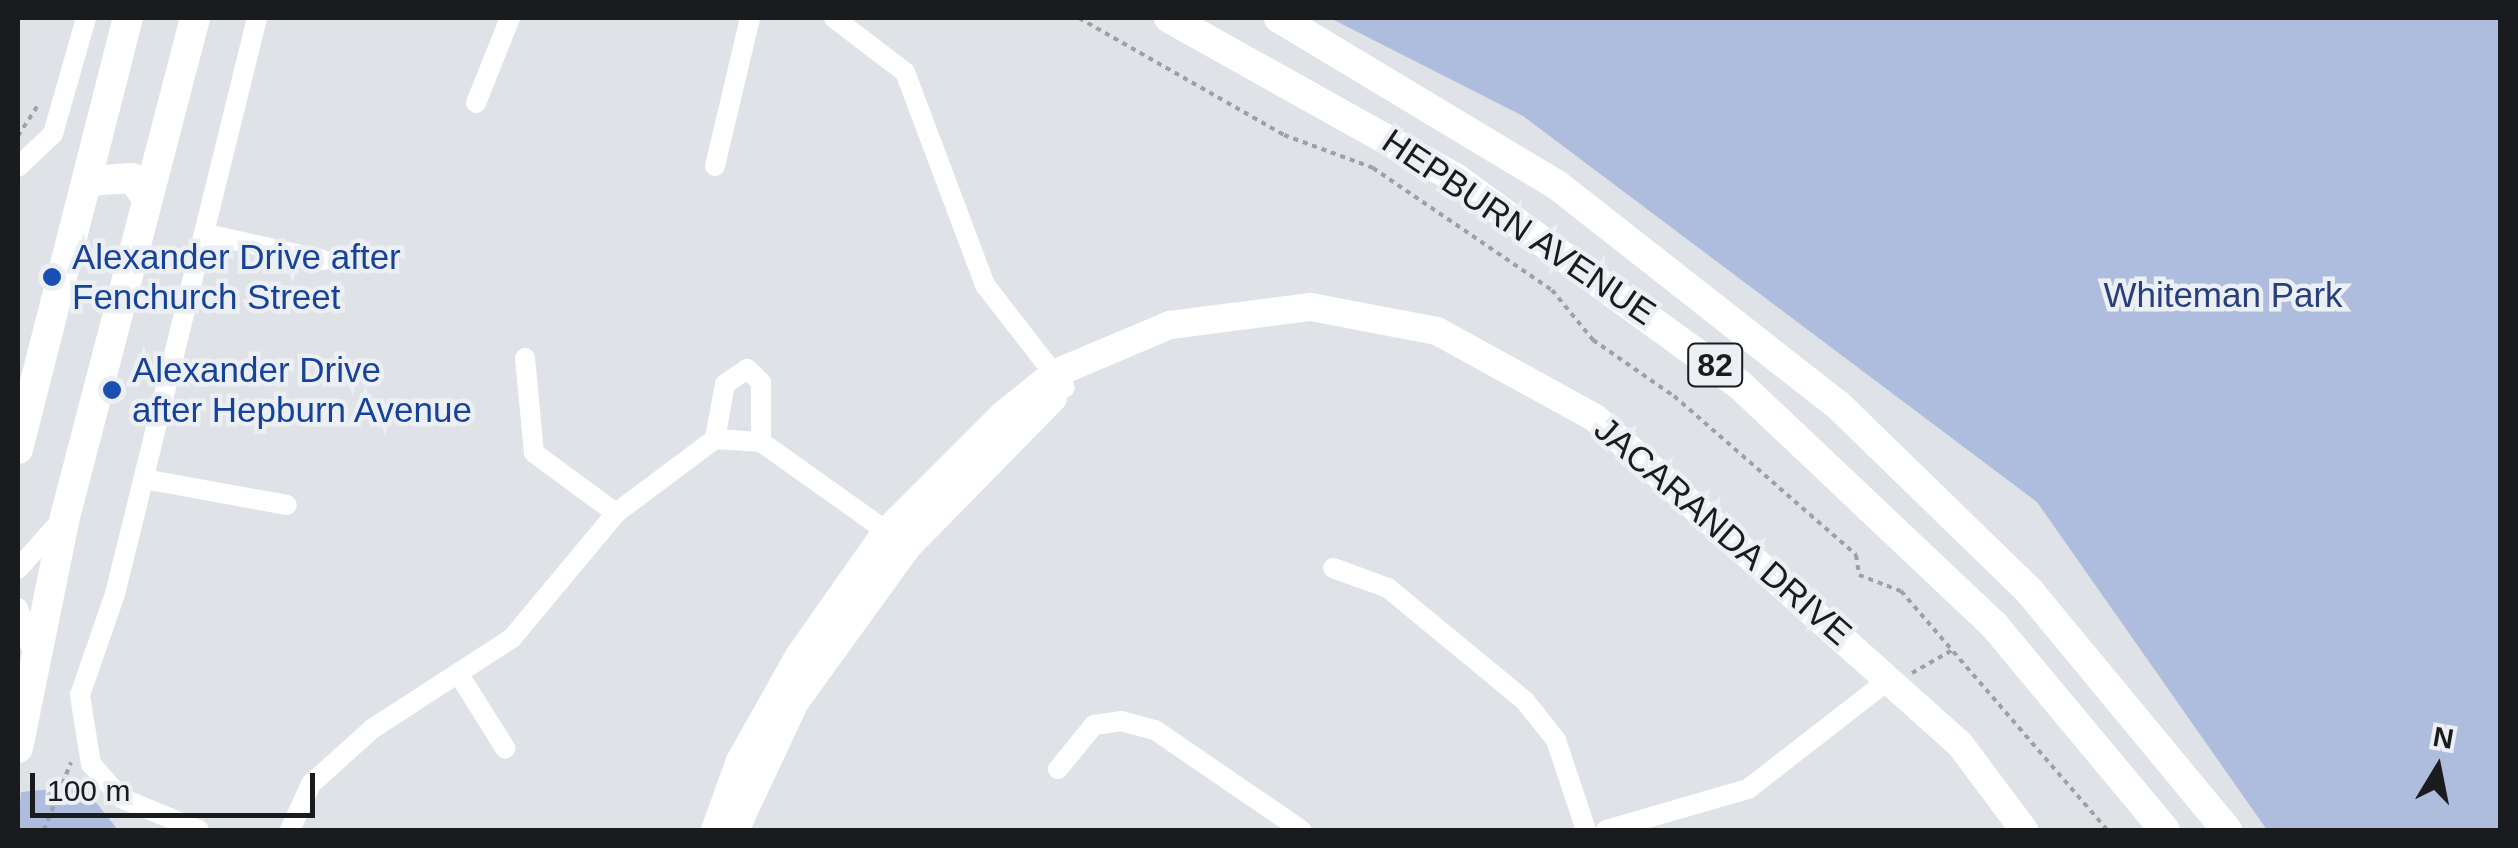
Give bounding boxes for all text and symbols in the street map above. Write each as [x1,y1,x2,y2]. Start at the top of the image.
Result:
street label: HEPBURN AVENUE [1374,120,1664,334]
place label: Alexander Drive after Fenchurch Street [72,236,401,318]
marker: Alexander Drive after Fenchurch Street [41,266,63,288]
park label: Whiteman Park [2103,274,2343,316]
road number: 82 [1685,338,1745,392]
place label: Alexander Drive after Hepburn Avenue [132,349,474,431]
marker: Alexander Drive after Hepburn Avenue [101,379,123,401]
street label: JACARANDA DRIVE [1585,407,1861,655]
north arrow [2388,718,2488,818]
text: N [2431,721,2456,755]
scale bar [35,753,320,815]
text: 100 m [47,774,130,807]

